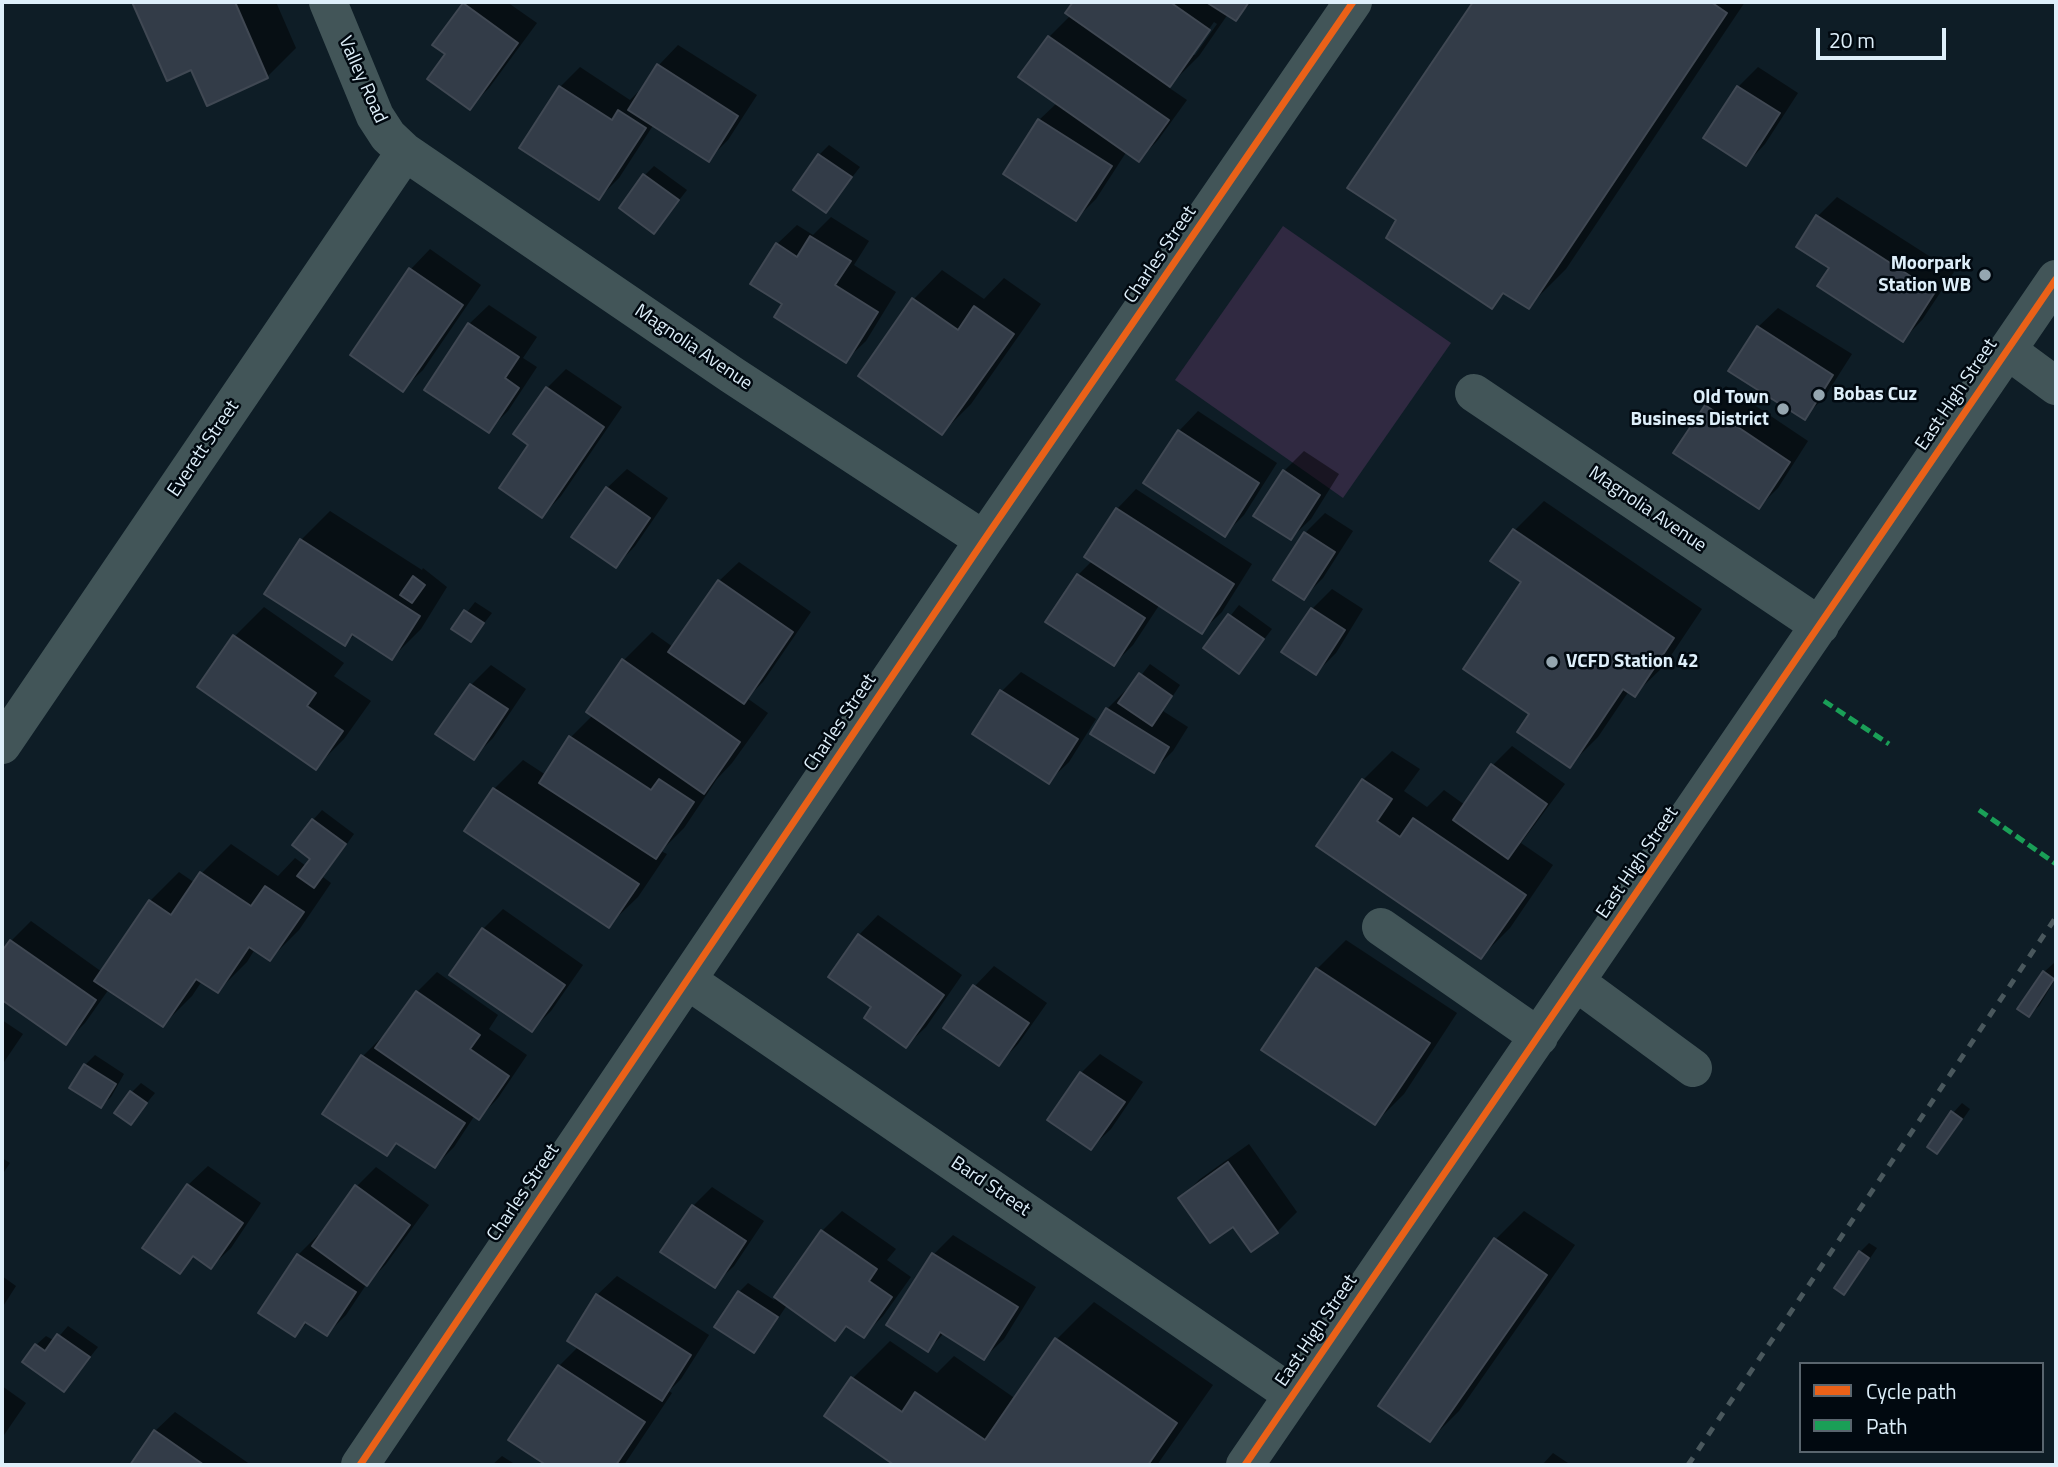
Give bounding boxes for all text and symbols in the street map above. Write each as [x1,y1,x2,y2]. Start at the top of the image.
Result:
scale bar [1820,14,1950,58]
text: 20 m [1829,24,1875,56]
street label: Valley Road [333,33,391,127]
street label: Charles Street [1120,202,1202,308]
place label: Moorpark Station WB [1878,253,1971,297]
marker: Moorpark Station WB [1977,267,1993,283]
street label: Magnolia Avenue [630,300,756,396]
street label: East High Street [1911,335,2003,455]
place label: Bobas Cuz [1833,384,1917,406]
place label: Old Town Business District [1630,387,1769,431]
marker: Bobas Cuz [1811,387,1827,403]
street label: Everett Street [163,396,245,502]
marker: Old Town Business District [1775,401,1791,417]
street label: Magnolia Avenue [1584,462,1710,558]
place label: VCFD Station 42 [1566,651,1699,673]
marker: VCFD Station 42 [1544,654,1560,670]
street label: Charles Street [800,670,882,776]
street label: East High Street [1592,803,1684,923]
street label: Charles Street [483,1140,565,1246]
street label: Bard Street [946,1152,1034,1222]
street label: East High Street [1271,1271,1363,1391]
legend [1799,1362,2044,1453]
text: Cycle path [1866,1375,1957,1407]
text: Path [1866,1410,1908,1442]

